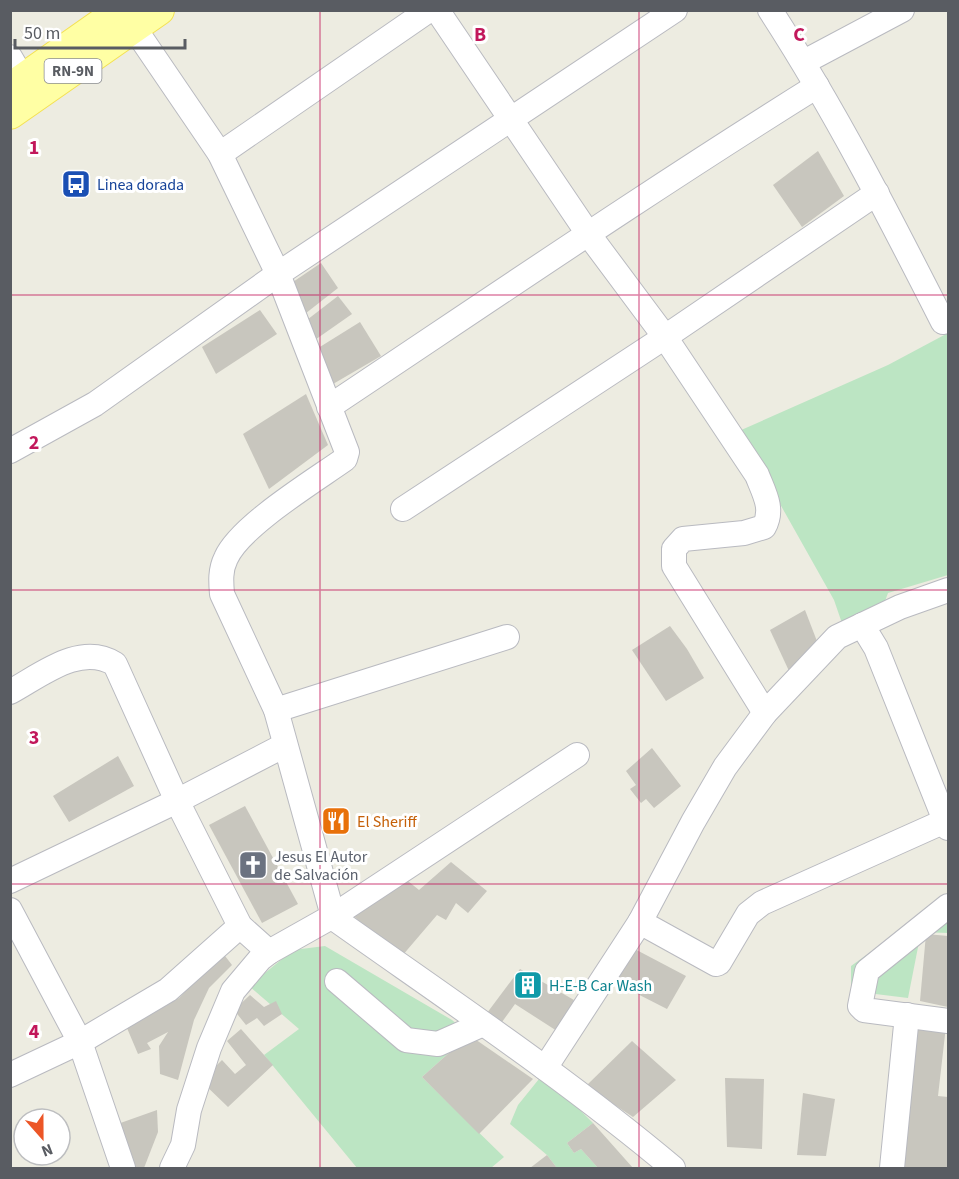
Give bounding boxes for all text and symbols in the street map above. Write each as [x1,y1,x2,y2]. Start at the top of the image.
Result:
scale bar [15,12,184,50]
text: 50 m [24,21,60,46]
text: B [474,21,486,49]
text: C [793,21,805,49]
road number: RN-9N [44,59,101,83]
text: 1 [29,134,39,162]
bus stop icon: Linea dorada [60,168,92,200]
place label: Linea dorada [97,174,184,196]
text: 2 [29,429,39,457]
text: 3 [29,724,39,752]
restaurant icon: El Sheriff [320,805,352,837]
place label: El Sheriff [357,811,417,833]
place label: Jesus El Autor de Salvación [274,846,368,886]
church icon: Jesus El Autor de Salvación [237,849,269,881]
building icon: H-E-B Car Wash [512,969,544,1001]
place label: H-E-B Car Wash [549,975,652,997]
text: 4 [29,1018,40,1046]
north arrow [12,1107,72,1167]
text: N [38,1138,56,1162]

